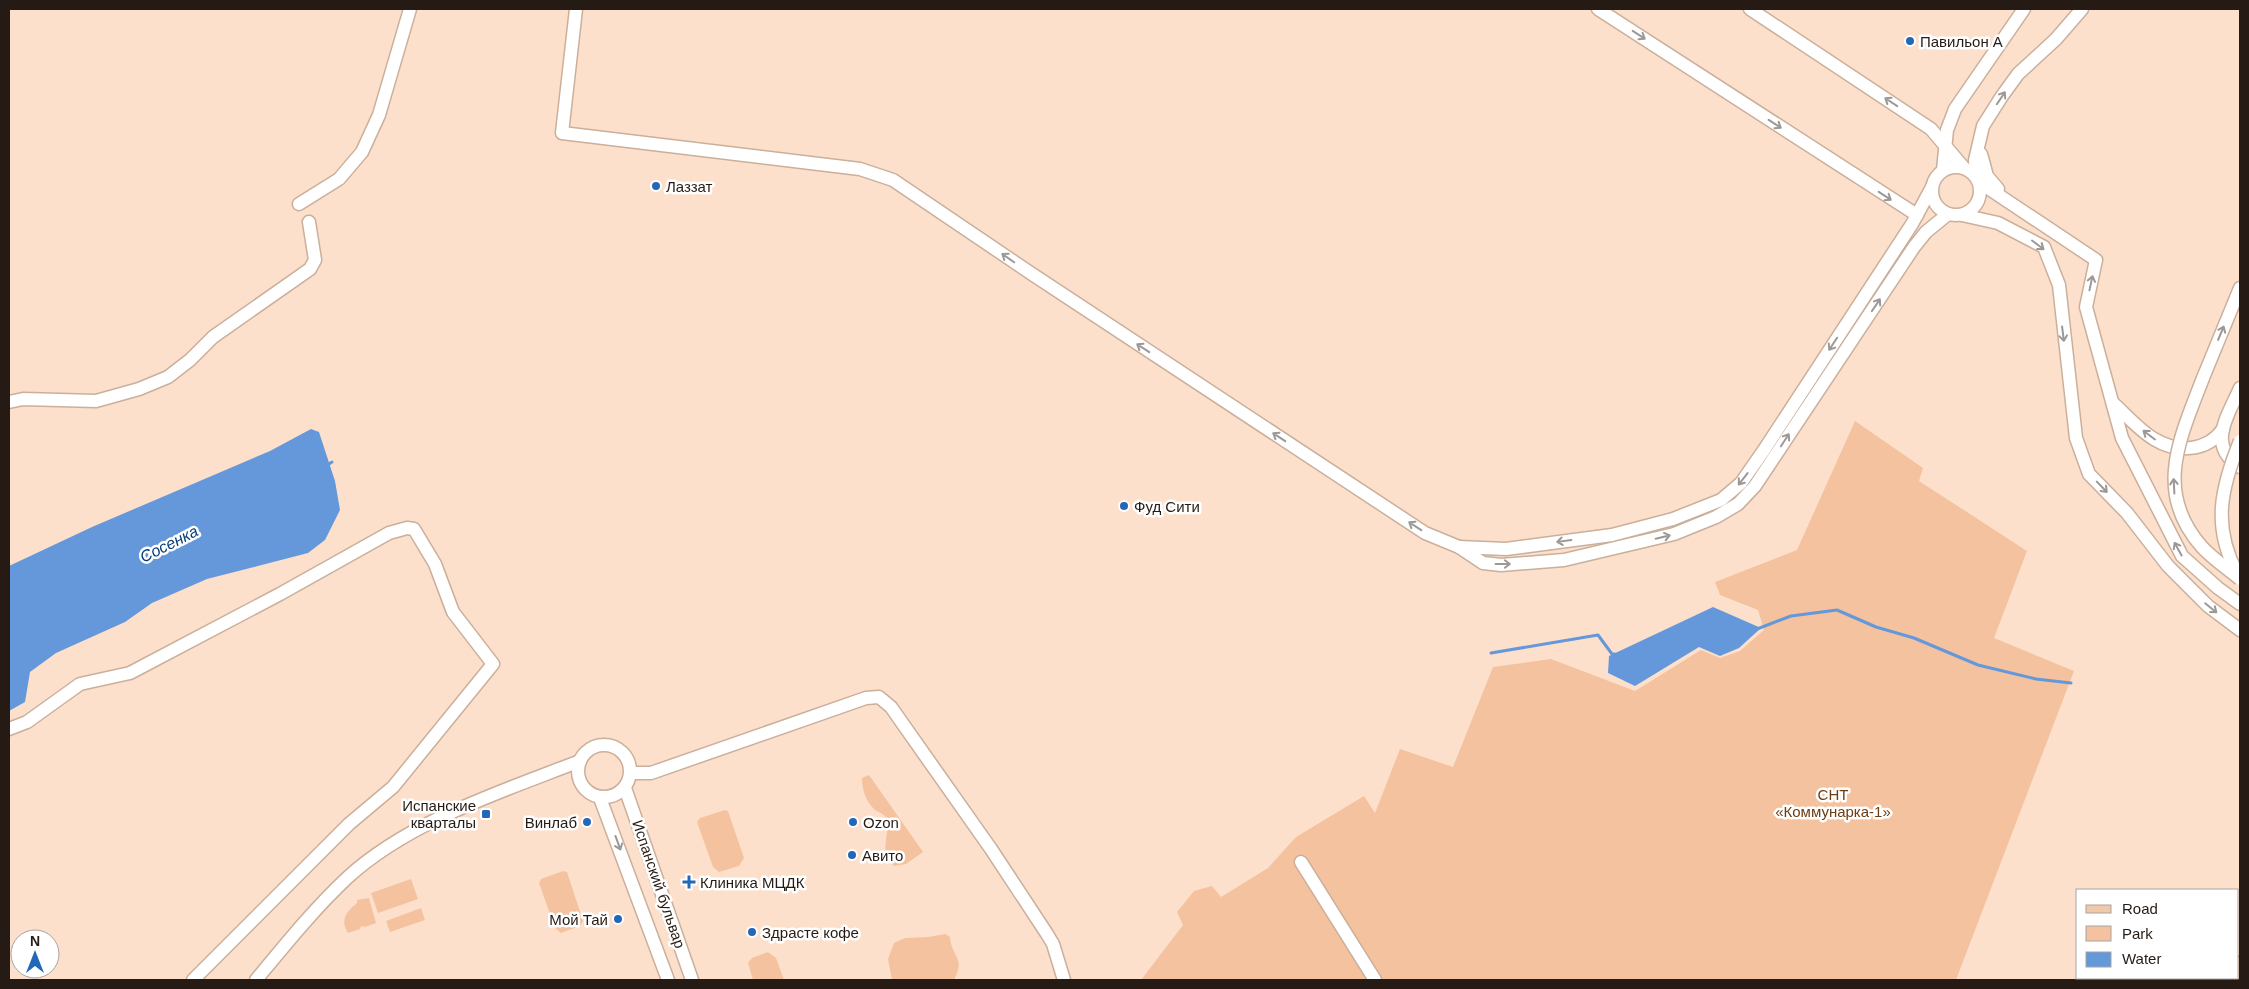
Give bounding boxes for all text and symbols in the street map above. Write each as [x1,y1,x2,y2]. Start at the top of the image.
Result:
one-way arrow [1632,30,1646,41]
place label: Павильон А [1920,33,2003,50]
marker: Павильон А [1904,35,1916,47]
one-way arrow [1996,92,2006,106]
one-way arrow [1884,97,1898,107]
one-way arrow [1768,119,1782,129]
place label: Лаззат [666,178,713,195]
marker: Лаззат [650,180,662,192]
one-way arrow [1877,191,1891,201]
one-way arrow [2032,239,2045,250]
one-way arrow [1001,253,1015,263]
one-way arrow [2087,275,2096,291]
one-way arrow [1871,298,1881,312]
one-way arrow [2058,325,2068,341]
one-way arrow [2218,326,2227,341]
one-way arrow [1828,337,1838,351]
one-way arrow [1137,343,1151,353]
one-way arrow [2142,430,2156,440]
one-way arrow [1273,432,1287,442]
one-way arrow [1780,433,1790,447]
one-way arrow [1738,472,1748,486]
one-way arrow [2170,478,2179,494]
one-way arrow [2096,481,2108,493]
place label: Фуд Сити [1134,498,1200,515]
marker: Фуд Сити [1118,500,1130,512]
one-way arrow [1408,521,1422,531]
water label: Сосенка [137,522,201,566]
one-way arrow [1654,532,1670,541]
one-way arrow [1556,536,1572,546]
one-way arrow [2173,542,2183,556]
one-way arrow [1494,559,1511,569]
one-way arrow [2204,603,2217,614]
park label: СНТ «Коммунарка-1» [1775,786,1891,820]
place label: Испанские кварталы [402,797,476,831]
marker: Испанские кварталы [480,808,492,820]
place label: Винлаб [525,814,577,831]
place label: Ozon [863,814,899,831]
marker: Винлаб [581,816,593,828]
marker: Ozon [847,816,859,828]
street label: Испанский бульвар [629,818,689,950]
one-way arrow [614,835,623,850]
place label: Авито [862,847,903,864]
marker: Авито [846,849,858,861]
place label: Клиника МЦДК [700,874,805,891]
marker: Клиника МЦДК [682,875,696,889]
legend [2076,889,2239,979]
text: Road [2122,900,2158,917]
place label: Мой Тай [549,911,608,928]
marker: Мой Тай [612,913,624,925]
place label: Здрасте кофе [762,924,859,941]
text: Park [2122,925,2153,942]
marker: Здрасте кофе [746,926,758,938]
north arrow [10,929,60,979]
text: N [30,933,40,949]
text: Water [2122,950,2161,967]

